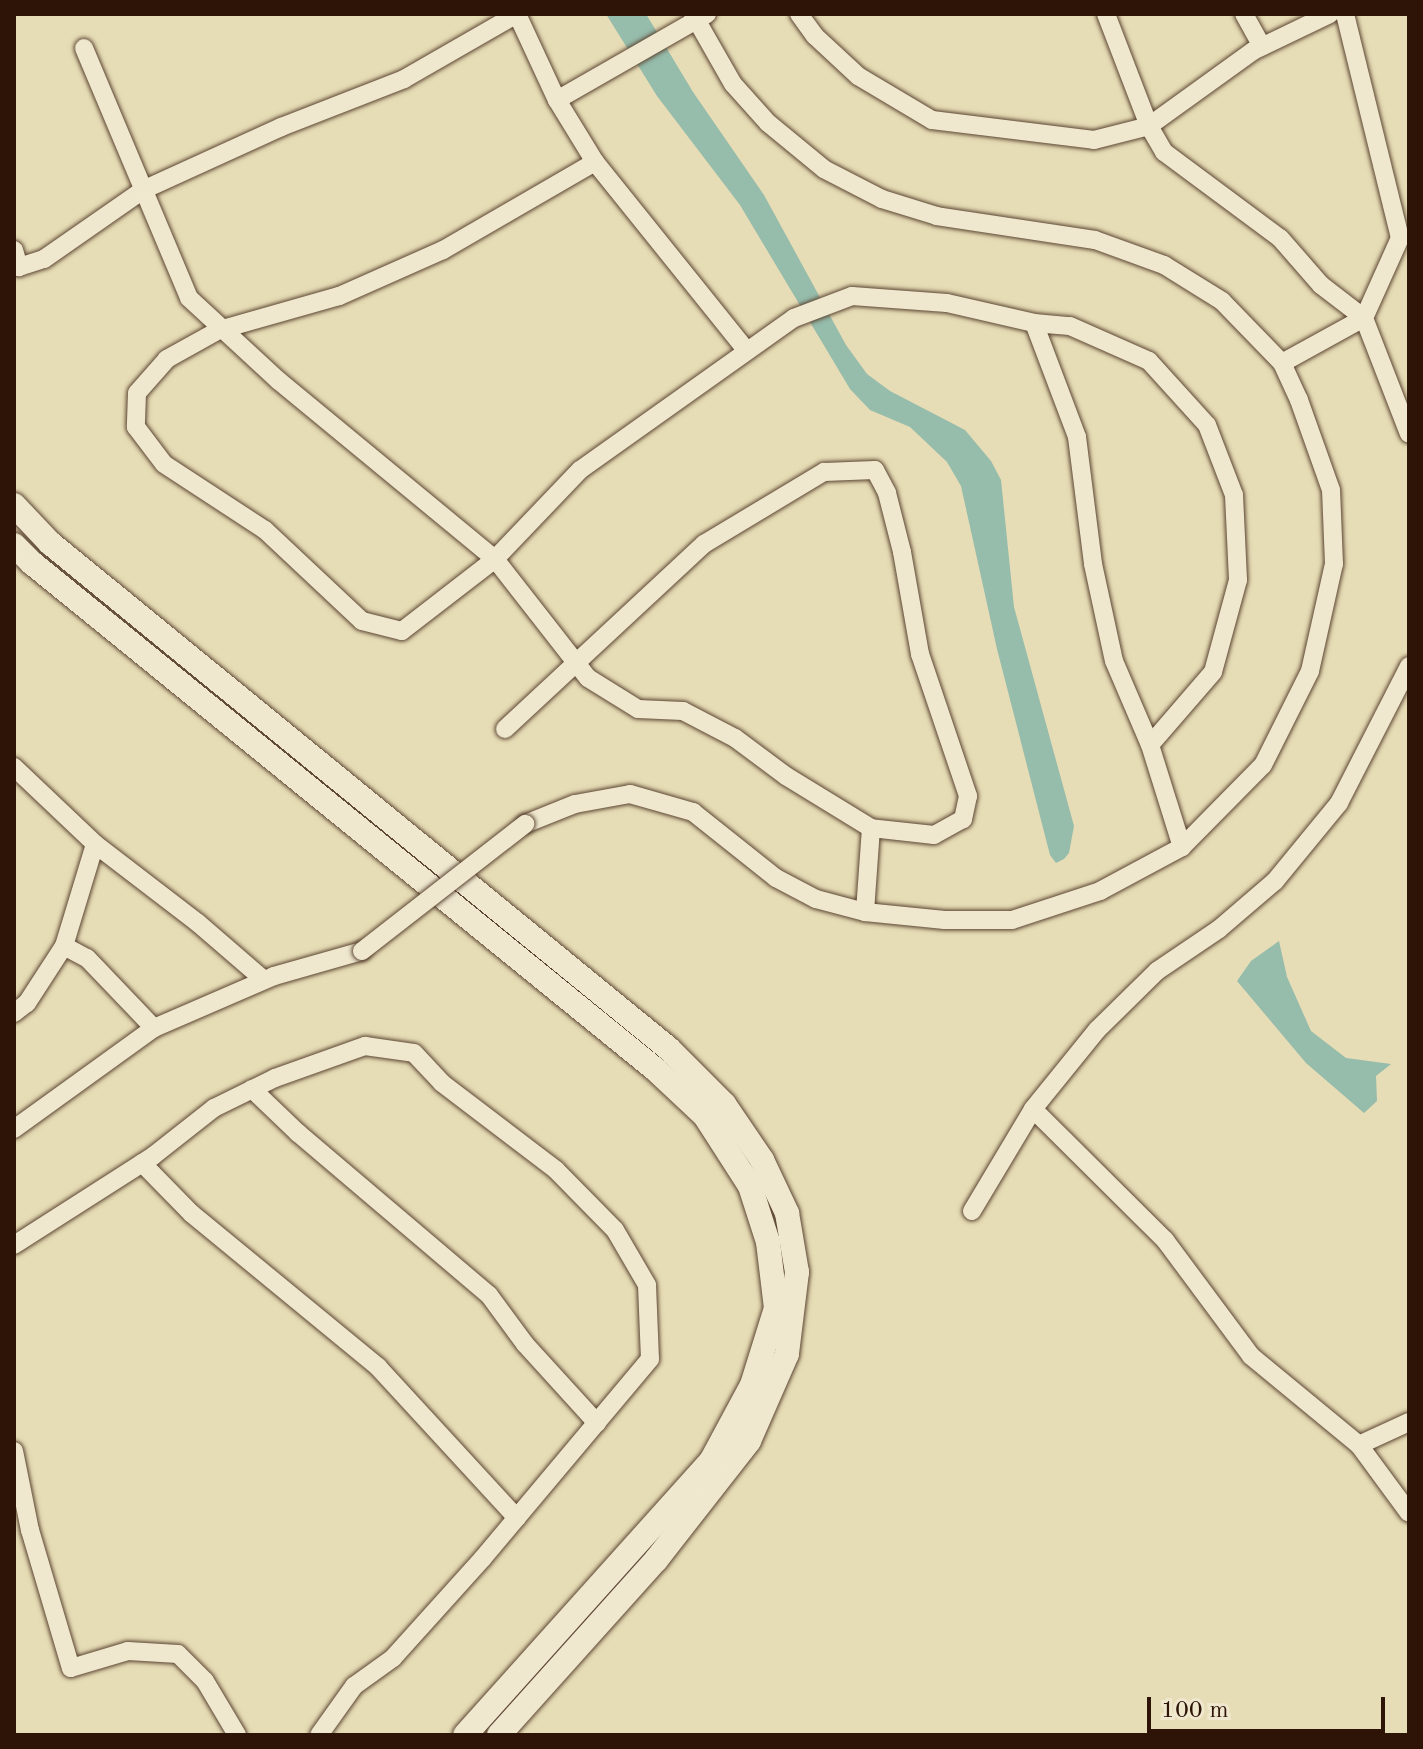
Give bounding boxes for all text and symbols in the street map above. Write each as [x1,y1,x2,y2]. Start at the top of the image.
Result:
scale bar [1151,1681,1389,1731]
text: 100 m [1161,1699,1229,1723]

